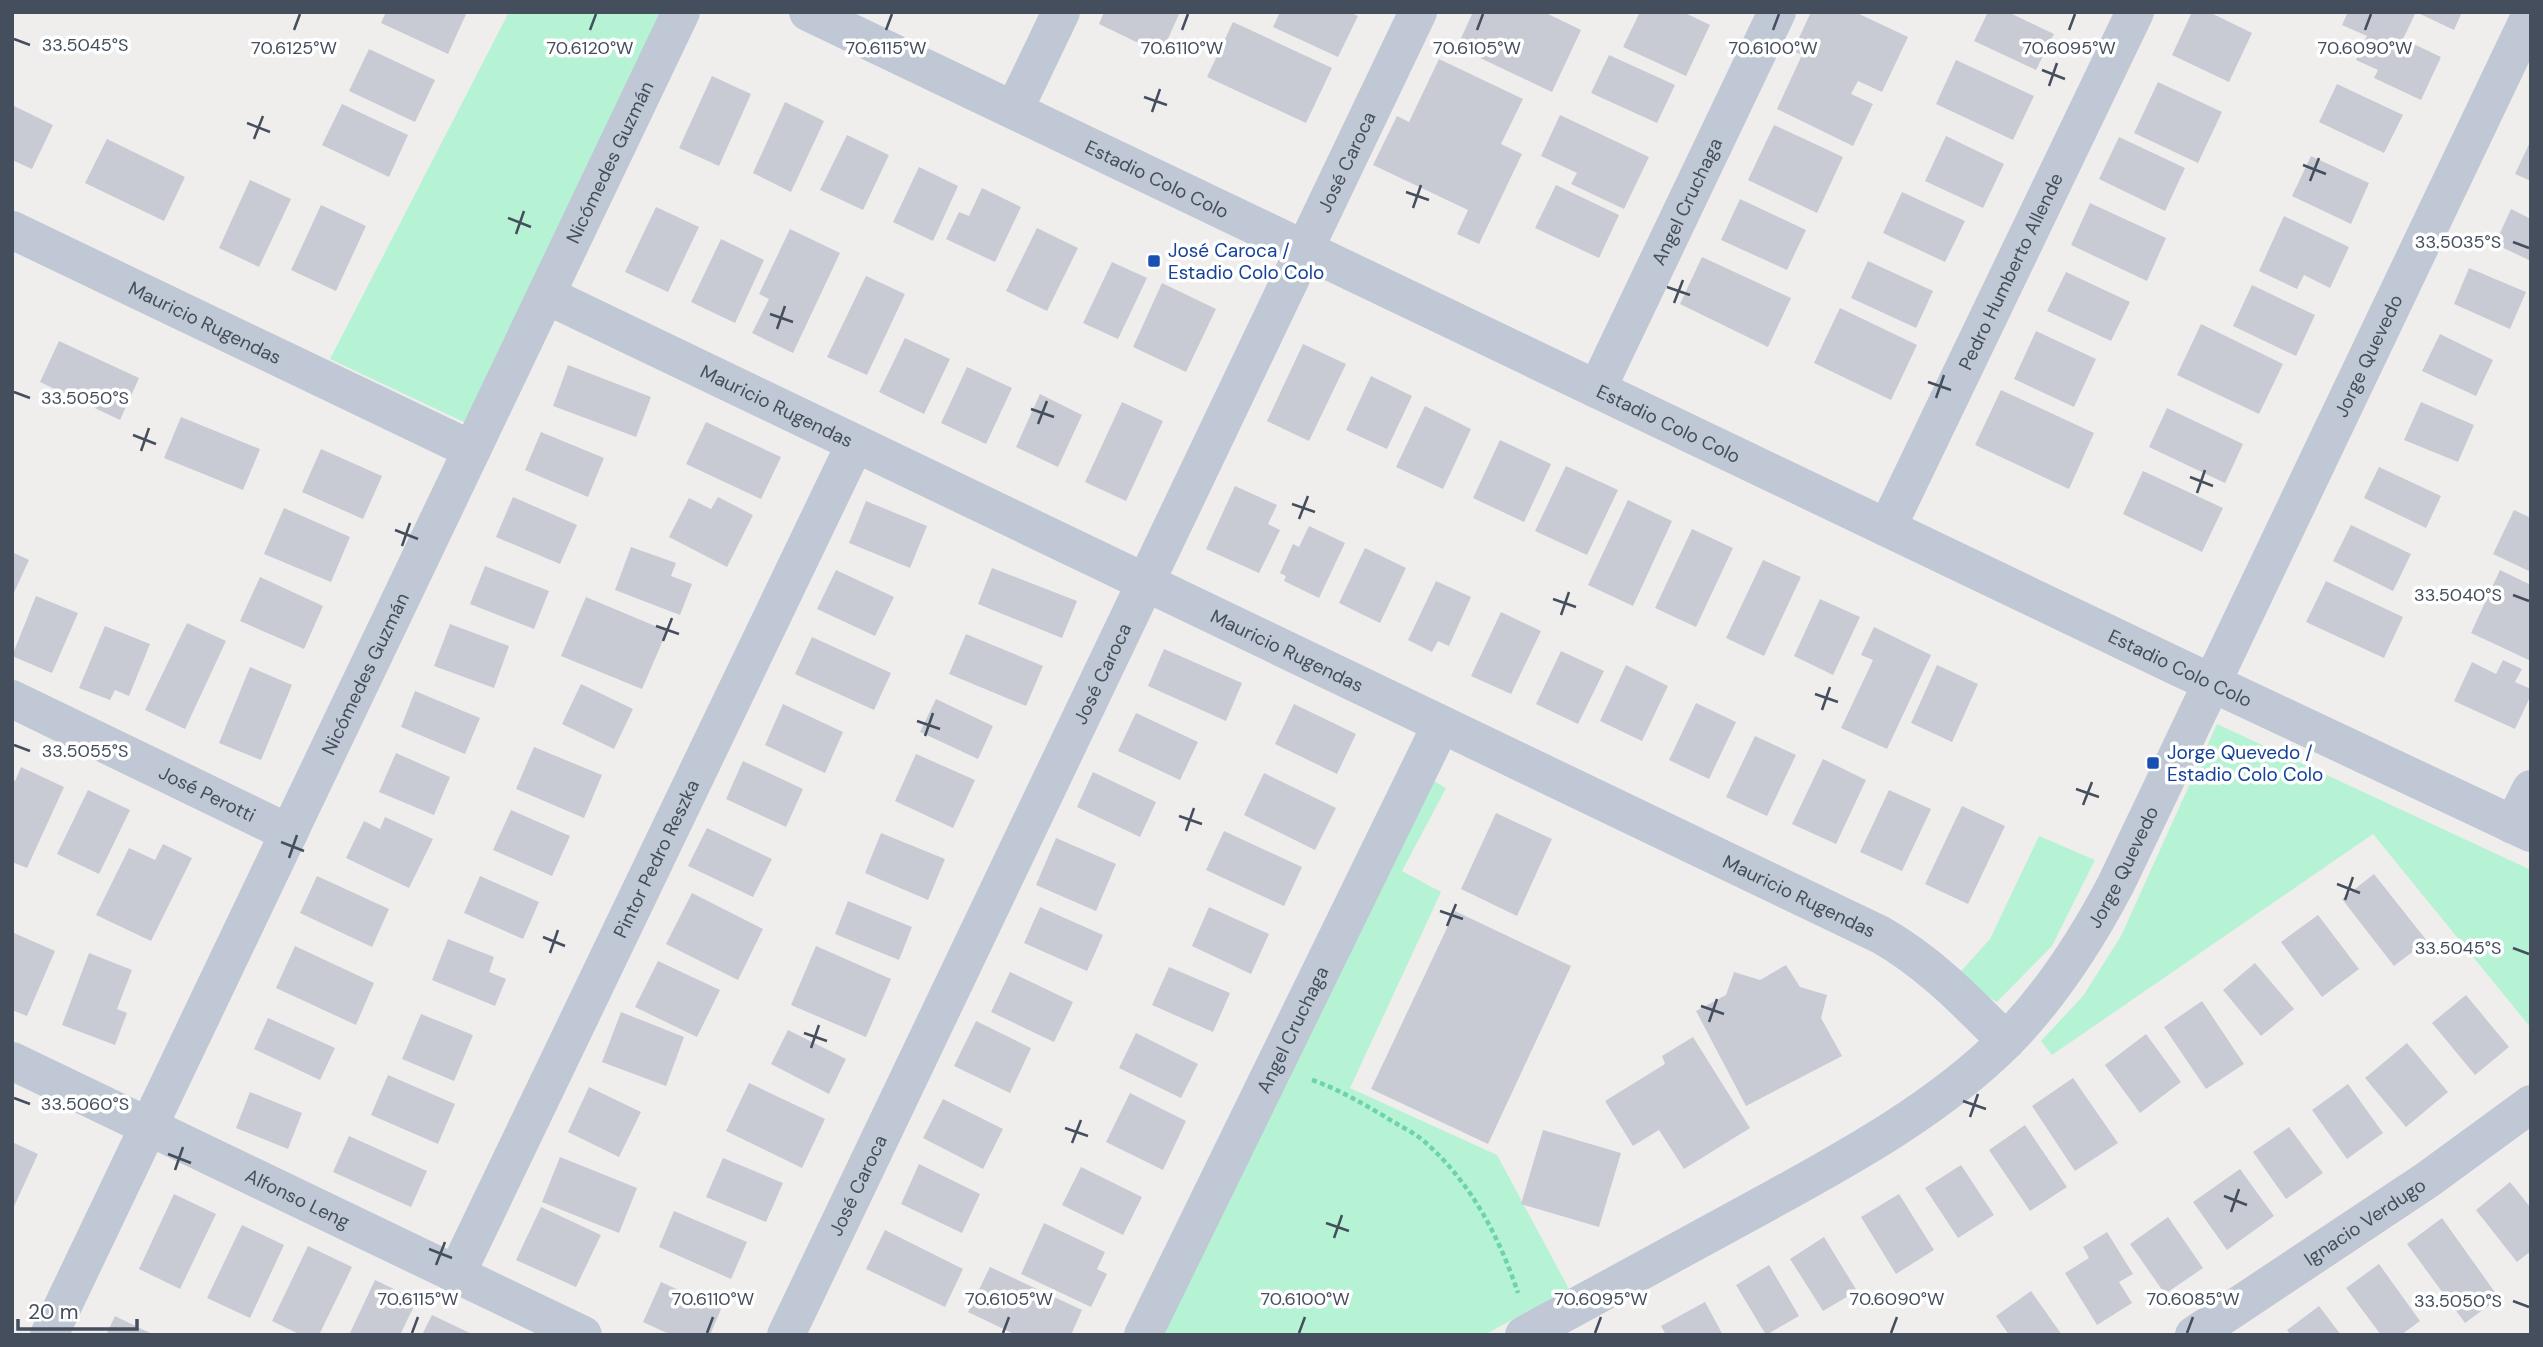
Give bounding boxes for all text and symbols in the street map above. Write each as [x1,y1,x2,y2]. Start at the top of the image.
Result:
text: 33.5045°S [42,33,128,57]
text: 70.6125°W [251,36,337,60]
text: 70.6120°W [547,36,634,60]
text: 70.6115°W [845,36,927,60]
text: 70.6110°W [1141,36,1223,60]
text: 70.6105°W [1433,36,1521,60]
text: 70.6100°W [1728,36,1818,60]
text: 70.6095°W [2022,36,2116,60]
text: 70.6090°W [2318,36,2412,60]
street label: Nicómedes Guzmán [560,77,659,247]
street label: José Caroca [1312,107,1382,217]
street label: Estadio Colo Colo [1081,134,1233,224]
street label: Angel Cruchaga [1646,134,1728,269]
street label: Pedro Humberto Allende [1953,169,2069,374]
text: 33.5035°S [2415,230,2501,254]
place label: José Caroca / Estadio Colo Colo [1168,238,1324,285]
marker: José Caroca / Estadio Colo Colo [1146,253,1162,269]
street label: Mauricio Rugendas [124,276,285,370]
street label: Jorge Quevedo [2329,290,2408,421]
street label: Mauricio Rugendas [696,359,857,453]
street label: Estadio Colo Colo [1593,379,1744,469]
text: 33.5050°S [41,386,129,410]
text: 33.5040°S [2414,583,2502,607]
street label: Nicómedes Guzmán [316,589,415,759]
street label: Mauricio Rugendas [1207,604,1367,698]
street label: José Caroca [1068,619,1137,729]
street label: Estadio Colo Colo [2104,624,2256,713]
text: 33.5055°S [42,739,128,763]
place label: Jorge Quevedo / Estadio Colo Colo [2167,740,2323,787]
marker: Jorge Quevedo / Estadio Colo Colo [2145,755,2161,771]
street label: José Perotti [155,760,260,828]
street label: Pintor Pedro Reszka [608,775,705,942]
street label: Jorge Quevedo [2082,802,2164,933]
street label: Mauricio Rugendas [1719,849,1880,944]
text: 33.5045°S [2415,936,2501,960]
street label: Angel Cruchaga [1251,962,1334,1097]
text: 33.5060°S [41,1092,129,1116]
street label: José Caroca [823,1131,893,1240]
street label: Alfonso Leng [241,1163,354,1234]
street label: Ignacio Verdugo [2299,1172,2431,1271]
text: 70.6115°W [377,1287,459,1311]
text: 70.6110°W [672,1287,754,1311]
text: 70.6105°W [965,1287,1053,1311]
text: 70.6100°W [1260,1287,1350,1311]
text: 70.6095°W [1554,1287,1648,1311]
text: 70.6090°W [1850,1287,1944,1311]
text: 70.6085°W [2146,1287,2240,1311]
scale bar [18,1288,136,1332]
text: 33.5050°S [2414,1289,2502,1313]
text: 20 m [28,1298,79,1326]

